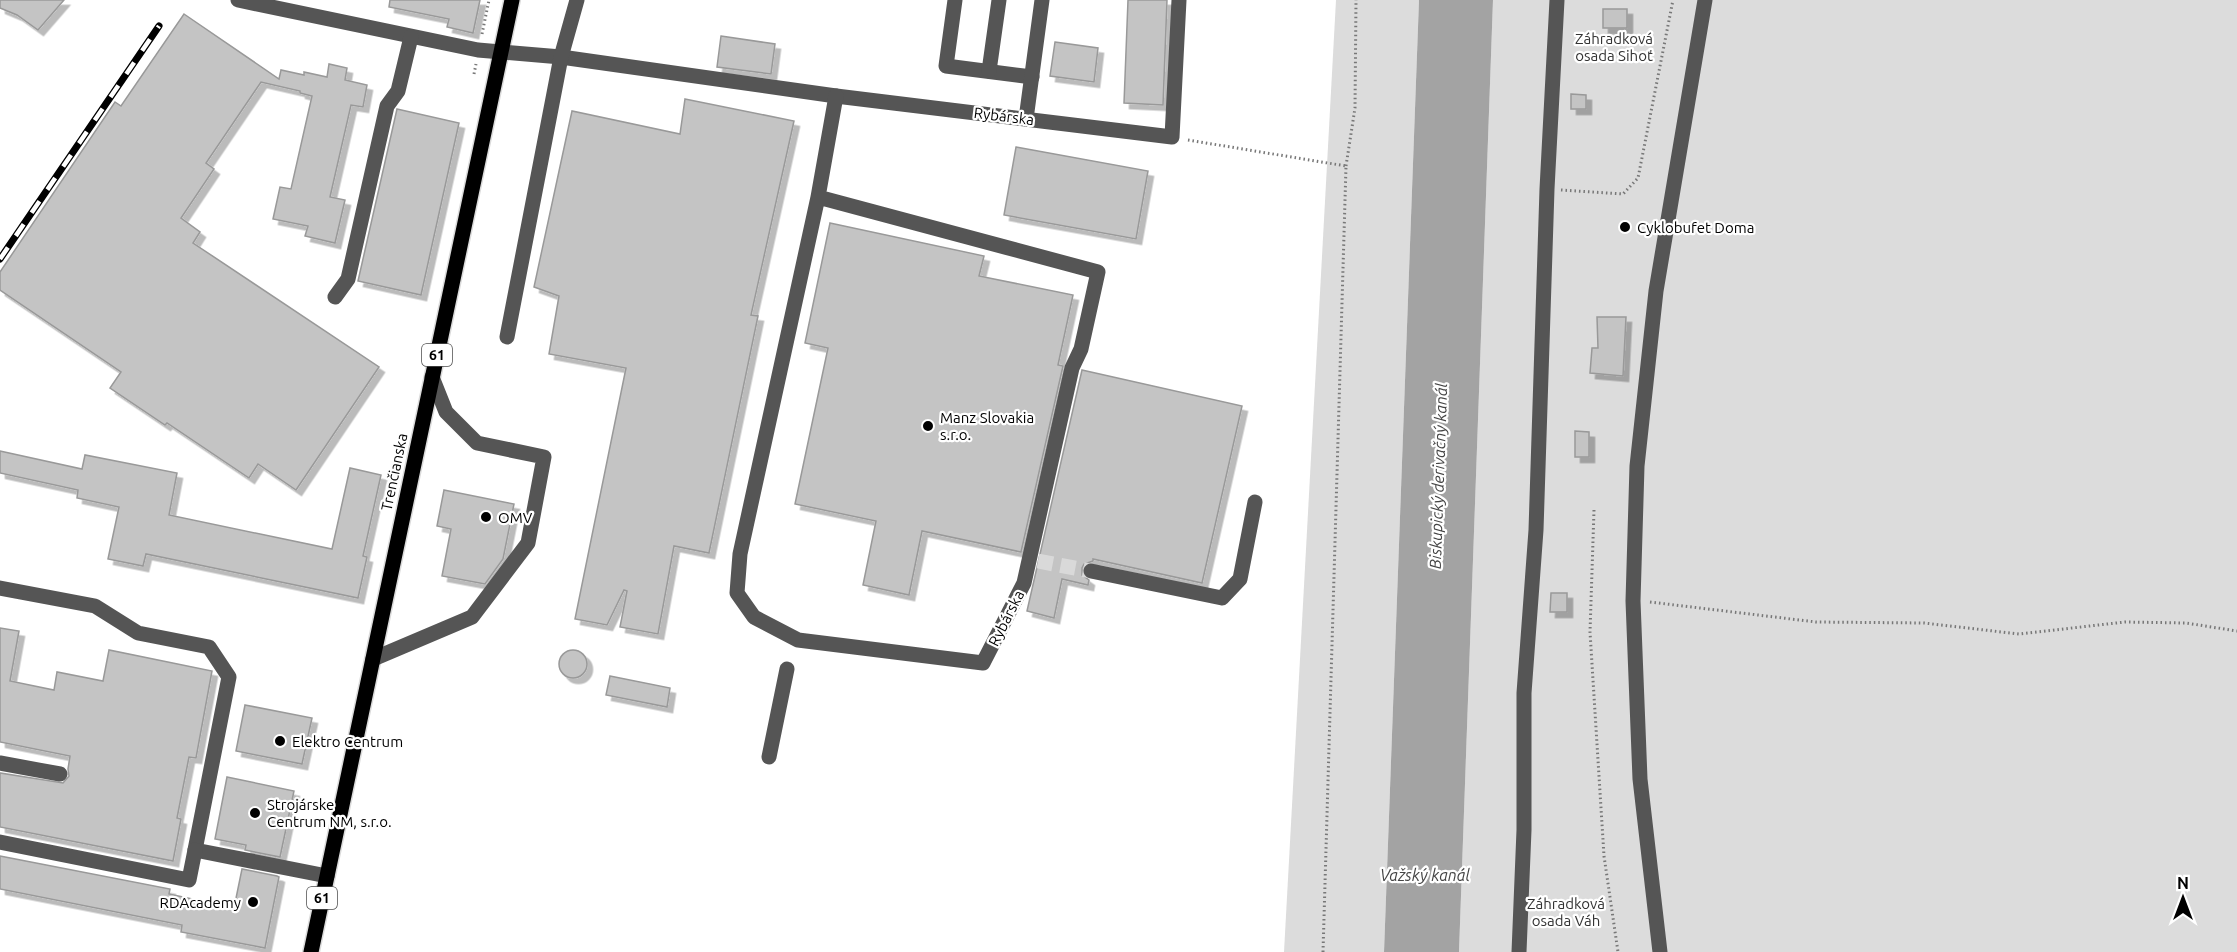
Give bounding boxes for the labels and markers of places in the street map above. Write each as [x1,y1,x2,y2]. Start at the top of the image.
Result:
place label: Cyklobufet Doma [1637,219,1754,236]
marker: Cyklobufet Doma [1618,220,1632,234]
place label: Manz Slovakia s.r.o. [940,409,1034,443]
marker: Manz Slovakia s.r.o. [921,419,935,433]
place label: OMV [498,509,533,526]
marker: OMV [479,510,493,524]
place label: Elektro Centrum [292,733,403,750]
marker: Elektro Centrum [273,734,287,748]
place label: Strojárske Centrum NM, s.r.o. [267,796,392,830]
marker: Strojárske Centrum NM, s.r.o. [248,806,262,820]
place label: RDAcademy [160,894,241,911]
marker: RDAcademy [246,895,260,909]

